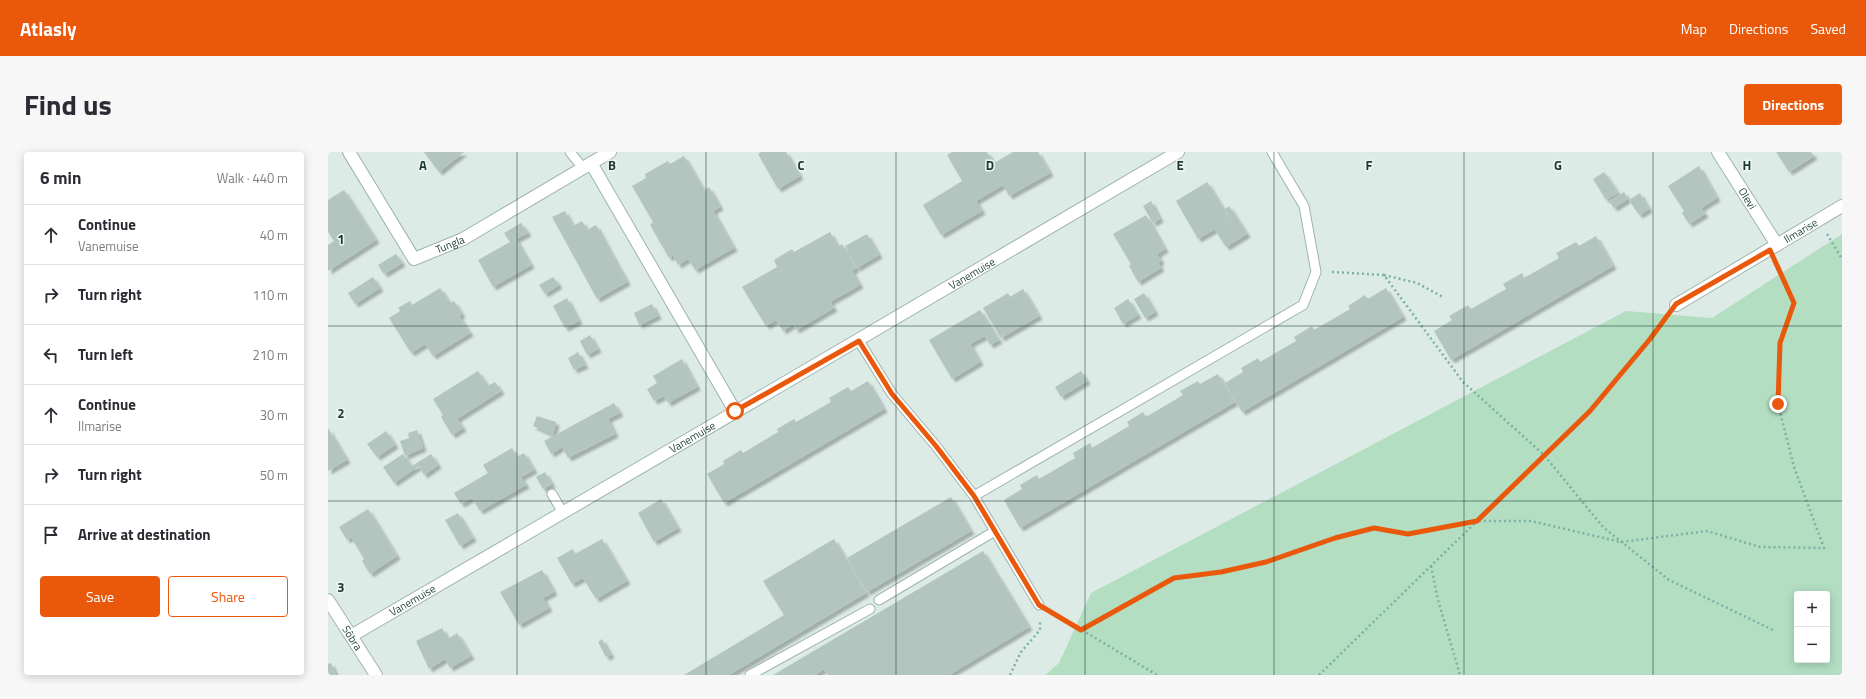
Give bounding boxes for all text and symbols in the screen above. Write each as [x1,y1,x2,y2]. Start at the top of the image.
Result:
text: Atlasly [20,14,77,43]
text: Map [1681,18,1707,39]
text: Directions [1729,18,1788,39]
text: Saved [1810,18,1846,39]
text: Find us [24,83,112,126]
button: Directions [1744,84,1842,125]
text: A [419,155,427,175]
text: B [608,155,616,175]
text: C [797,155,805,175]
text: D [986,155,994,175]
text: E [1176,155,1184,175]
text: F [1366,155,1373,175]
text: G [1554,155,1562,175]
text: H [1743,155,1751,175]
text: 6 min [40,165,81,191]
text: Walk · 440 m [217,168,288,188]
street label: Olevi [1735,184,1760,212]
text: Continue [78,213,136,236]
street label: Ilmarise [1781,214,1821,247]
icon: ahead [40,224,62,246]
text: 40 m [260,225,288,245]
text: 1 [337,229,345,249]
street label: Tungla [433,231,467,257]
text: Vanemuise [78,236,139,256]
street label: Vanemuise [946,253,998,293]
text: Turn right [78,283,142,306]
icon: right [40,284,62,306]
text: 110 m [252,285,288,305]
text: Turn left [78,343,133,366]
icon: left [40,344,62,366]
text: 210 m [252,345,288,365]
text: Continue [78,393,136,416]
route end [1769,395,1787,413]
route start [726,402,744,420]
text: 2 [337,403,345,423]
icon: ahead [40,404,62,426]
text: 30 m [260,405,288,425]
text: Ilmarise [78,416,122,436]
street label: Vanemuise [666,417,719,457]
text: Turn right [78,463,142,486]
icon: right [40,464,62,486]
text: 50 m [260,465,288,485]
text: Arrive at destination [78,523,211,546]
icon: arrive [40,524,62,546]
button: Save [40,576,160,617]
button: Share [168,576,288,617]
text: 3 [337,577,345,597]
street label: Vanemuise [386,580,439,620]
map controls [1794,591,1830,663]
button: + [1794,591,1830,627]
street label: Sõbra [338,622,367,654]
button: − [1794,627,1830,663]

